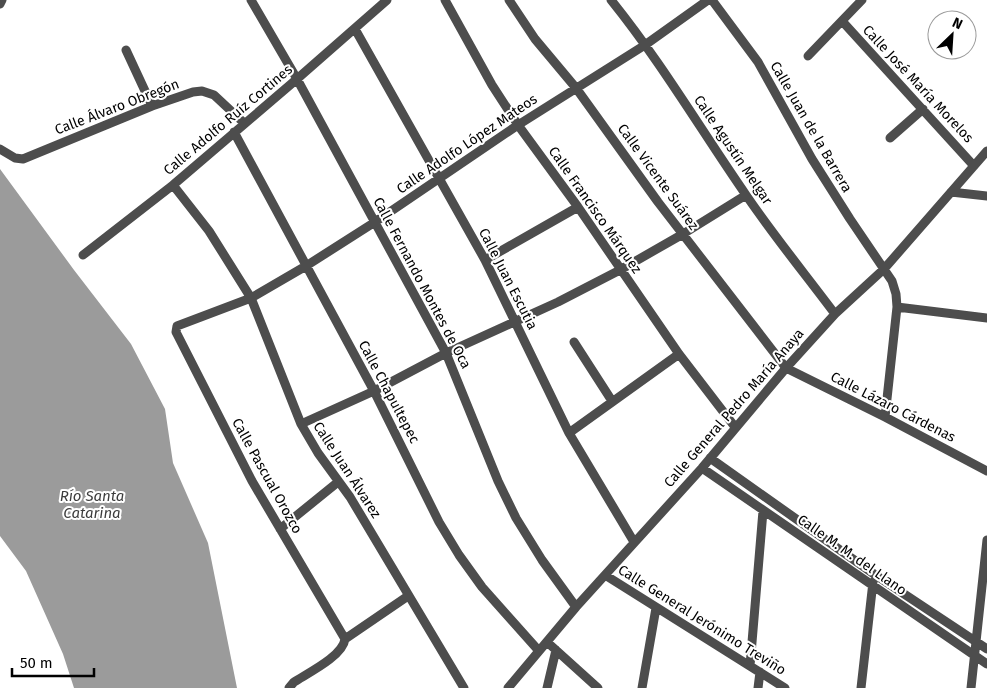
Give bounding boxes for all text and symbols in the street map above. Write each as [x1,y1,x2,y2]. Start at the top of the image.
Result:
north arrow [927,10,977,60]
text: N [949,14,965,33]
street label: Calle José María Morelos [859,22,977,147]
street label: Calle Juan de la Barrera [767,59,855,195]
street label: Calle Adolfo Ruíz Cortines [160,61,296,179]
street label: Calle Álvaro Obregón [52,75,182,139]
street label: Calle Adolfo López Mateos [393,90,541,197]
street label: Calle Agustín Melgar [690,92,776,208]
street label: Calle Vicente Suárez [614,121,702,233]
street label: Calle Francisco Márquez [545,143,645,277]
street label: Calle Fernando Montes de Oca [369,194,475,372]
street label: Calle Juan Escutia [475,225,541,333]
street label: Calle General Pedro María Anaya [660,325,808,491]
street label: Calle Chapultepec [355,338,423,447]
street label: Calle Lázaro Cárdenas [828,368,959,446]
street label: Calle Pascual Orozco [228,415,306,537]
street label: Calle Juan Álvarez [310,418,385,521]
water label: Río Santa Catarina [60,487,124,522]
street label: Calle M. M. del Llano [794,511,910,599]
street label: Calle General Jerónimo Treviño [615,561,789,679]
scale bar [12,646,95,678]
text: 50 m [20,654,53,672]

